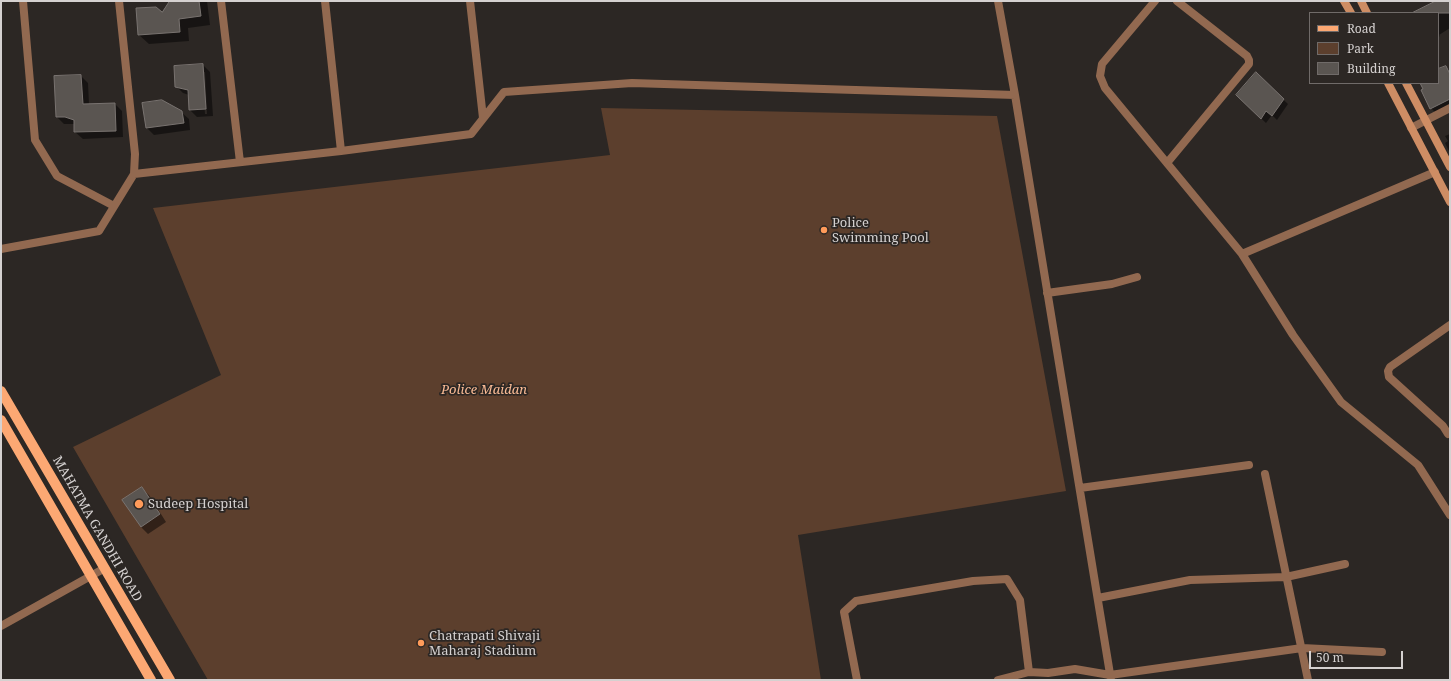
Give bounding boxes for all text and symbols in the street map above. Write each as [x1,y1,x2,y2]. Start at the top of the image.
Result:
legend [1309,12,1439,84]
text: Road [1347,20,1376,37]
text: Park [1347,40,1374,57]
text: Building [1347,60,1395,77]
place label: Police Swimming Pool [832,215,929,246]
marker: Police Swimming Pool [819,225,829,235]
park label: Police Maidan [441,382,527,398]
street label: MAHATMA GANDHI ROAD [49,454,145,604]
place label: Sudeep Hospital [148,496,248,512]
marker: Sudeep Hospital [133,498,145,510]
place label: Chatrapati Shivaji Maharaj Stadium [429,628,540,659]
marker: Chatrapati Shivaji Maharaj Stadium [416,638,426,648]
scale bar [1311,643,1405,669]
text: 50 m [1316,649,1344,666]

